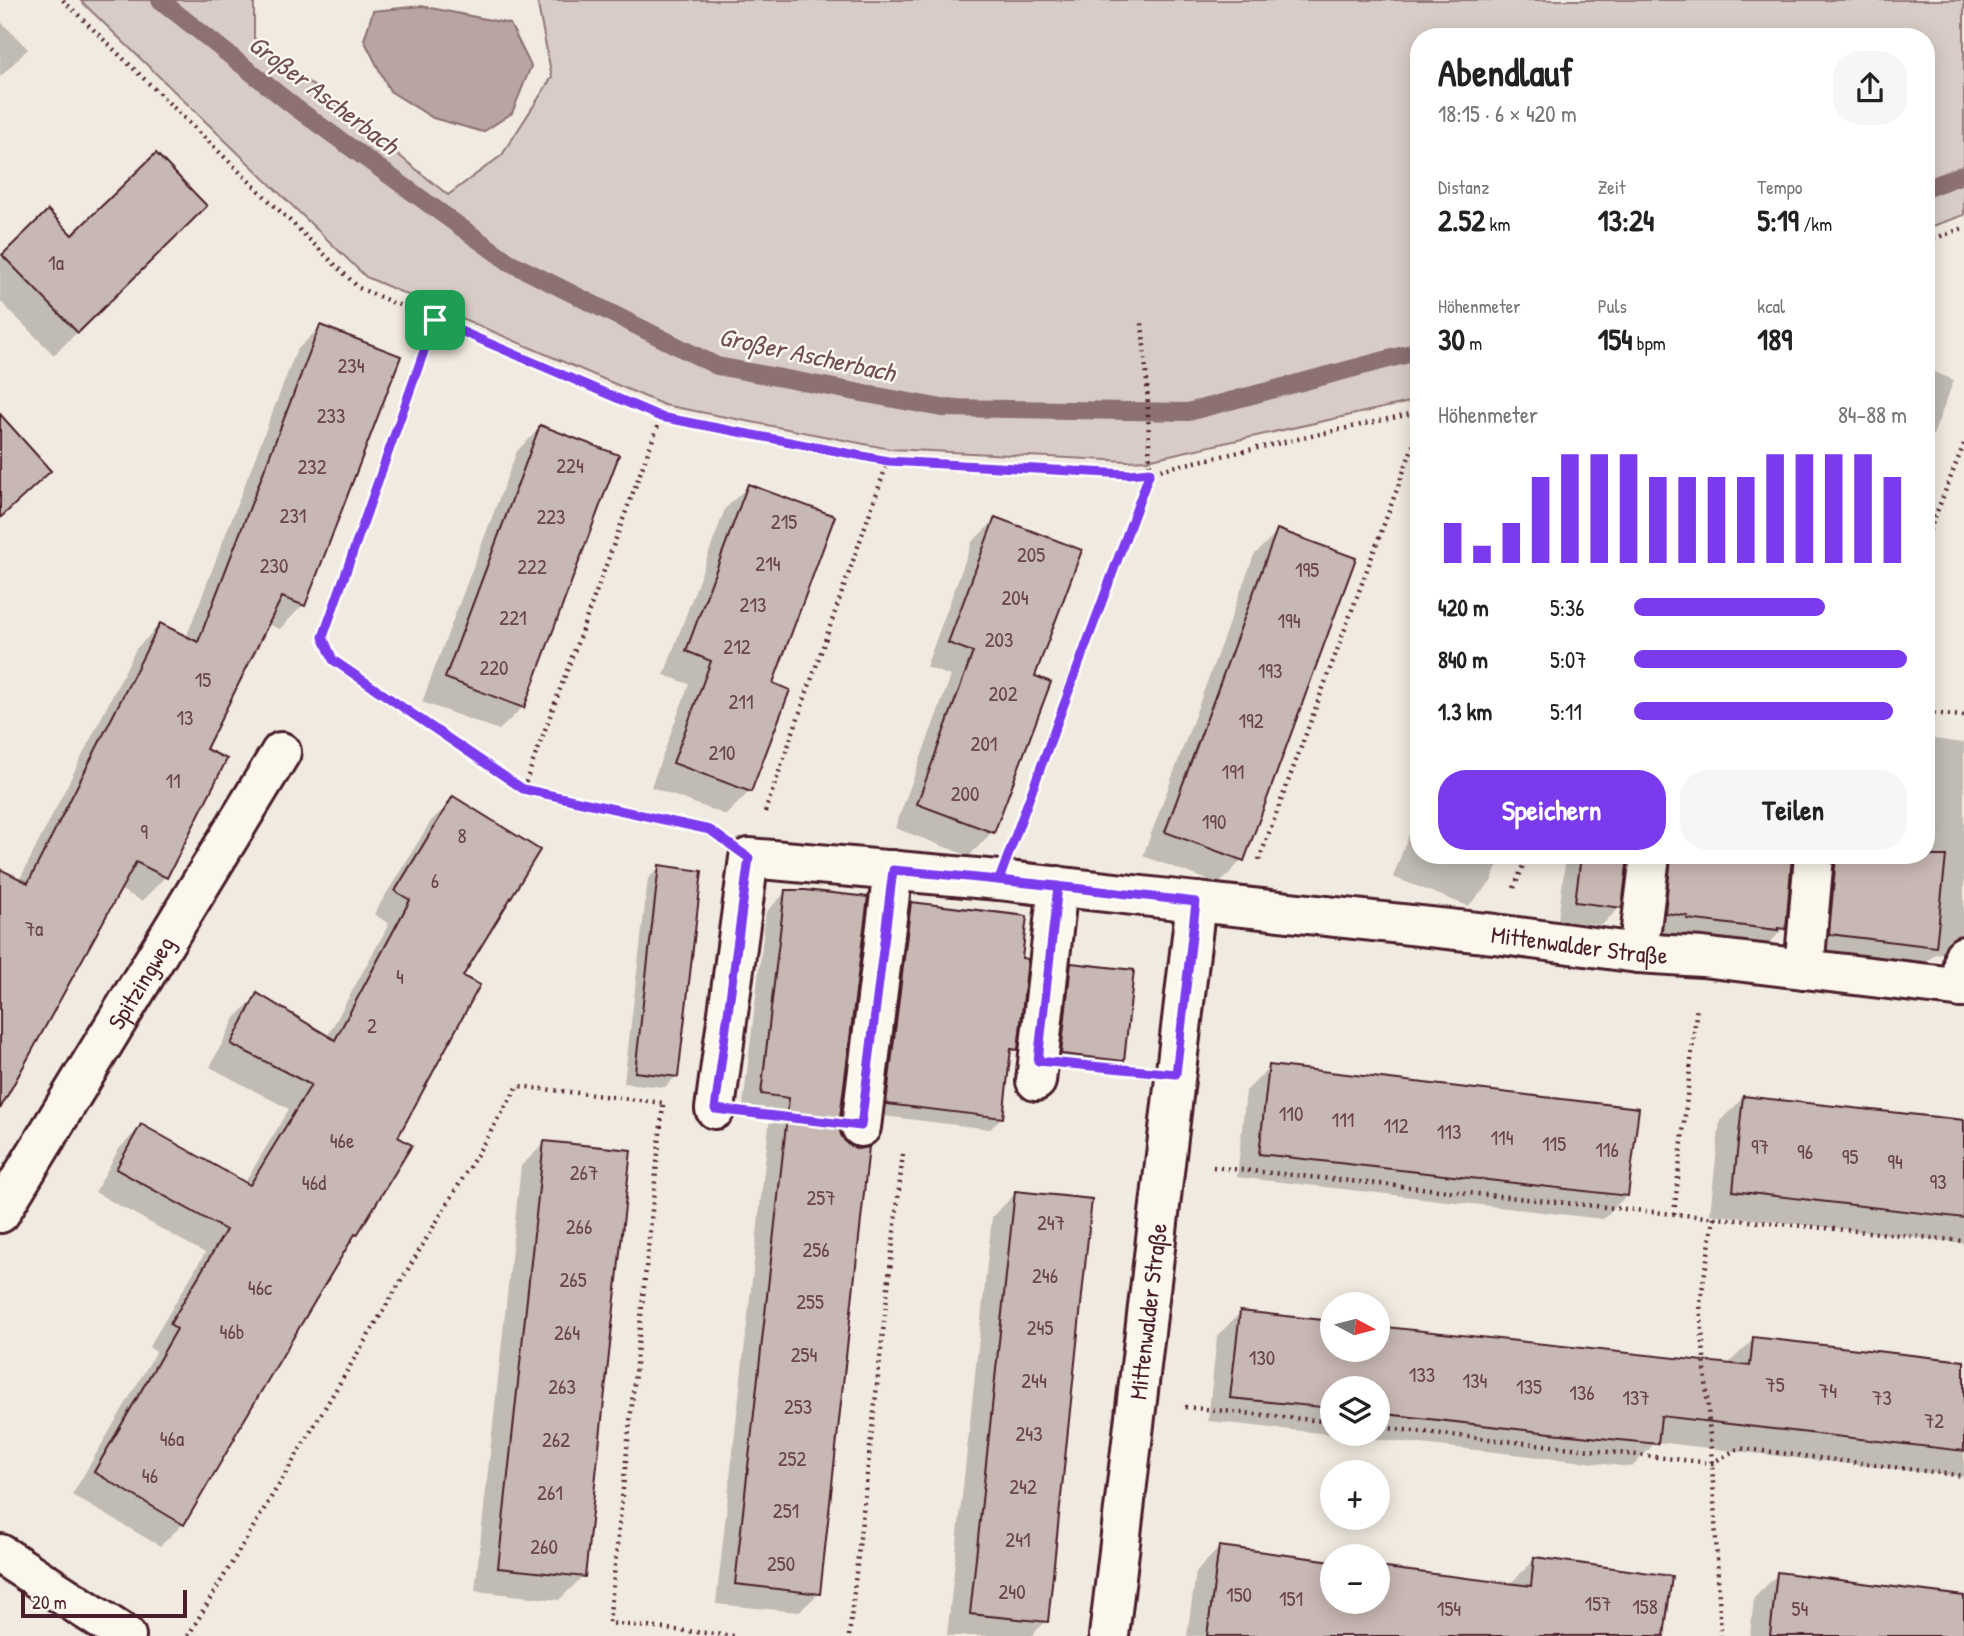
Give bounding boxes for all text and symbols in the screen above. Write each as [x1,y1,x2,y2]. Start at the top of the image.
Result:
water label: Großer Ascherbach [241,26,408,164]
text: Abendlauf [1438,46,1573,98]
button: share [1833,51,1907,125]
text: 18:15 · 6 × 420 m [1438,98,1577,129]
text: Distanz [1438,174,1489,200]
text: Zeit [1598,174,1626,200]
text: Tempo [1757,174,1803,200]
text: 2.52 [1438,200,1485,240]
text: 13:24 [1598,200,1654,240]
text: 5:19 [1757,200,1799,240]
text: km [1485,211,1510,237]
text: /km [1799,211,1832,237]
house number: 1a [48,248,64,277]
pin [405,290,465,350]
text: Höhenmeter [1438,293,1521,319]
text: Puls [1598,293,1627,319]
text: kcal [1757,293,1785,319]
icon: arrive [416,301,454,339]
water label: Großer Ascherbach [716,318,900,391]
text: 30 [1438,319,1465,359]
text: 154 [1598,319,1633,359]
text: 189 [1757,319,1792,359]
text: m [1465,330,1482,356]
text: bpm [1633,330,1666,356]
house number: 234 [337,351,365,380]
text: Höhenmeter [1438,399,1538,430]
text: 84–88 m [1838,399,1907,430]
house number: 233 [317,401,345,430]
house number: 224 [556,451,584,480]
house number: 232 [297,452,327,481]
house number: 231 [280,501,306,530]
house number: 223 [536,502,566,531]
house number: 215 [771,507,797,536]
house number: 205 [1017,540,1045,569]
house number: 214 [755,549,781,578]
house number: 230 [260,551,288,580]
house number: 222 [517,552,547,581]
house number: 195 [1295,555,1319,584]
house number: 204 [1001,583,1029,612]
house number: 213 [740,590,766,619]
text: 420 m [1438,592,1489,623]
text: 5:36 [1550,592,1585,623]
house number: 221 [499,603,527,632]
house number: 194 [1277,606,1301,635]
house number: 203 [985,625,1013,654]
house number: 212 [723,632,751,661]
text: 840 m [1438,644,1488,675]
text: 5:07 [1550,644,1587,675]
house number: 220 [479,653,509,682]
house number: 193 [1258,656,1282,685]
house number: 15 [195,665,211,694]
house number: 202 [988,679,1018,708]
house number: 211 [728,687,754,716]
text: 1.3 km [1438,696,1492,727]
text: 5:11 [1550,696,1582,727]
house number: 13 [176,703,194,732]
house number: 192 [1238,706,1264,735]
house number: 201 [971,729,997,758]
house number: 210 [709,738,735,767]
house number: 191 [1222,757,1244,786]
house number: 11 [165,766,181,795]
button: Speichern [1438,770,1666,850]
button: Teilen [1680,770,1907,850]
house number: 200 [951,779,979,808]
house number: 190 [1202,807,1226,836]
house number: 9 [140,817,148,846]
house number: 8 [457,821,467,850]
house number: 6 [431,866,439,895]
house number: 7a [25,914,43,943]
street label: Mittenwalder Straße [1489,918,1669,971]
street label: Spitzingweg [100,930,181,1035]
house number: 4 [396,962,404,991]
house number: 2 [367,1011,377,1040]
house number: 110 [1279,1099,1303,1128]
house number: 111 [1332,1105,1354,1134]
house number: 112 [1383,1111,1409,1140]
house number: 113 [1437,1117,1461,1146]
house number: 114 [1490,1123,1514,1152]
house number: 46e [330,1126,354,1155]
house number: 115 [1542,1129,1566,1158]
house number: 97 [1751,1132,1769,1161]
house number: 116 [1595,1135,1619,1164]
house number: 96 [1797,1137,1813,1166]
house number: 95 [1842,1142,1858,1171]
house number: 94 [1887,1147,1903,1176]
house number: 267 [570,1158,598,1187]
house number: 93 [1929,1167,1947,1196]
house number: 46d [302,1168,326,1197]
house number: 257 [806,1183,836,1212]
house number: 247 [1037,1208,1065,1237]
house number: 266 [566,1212,592,1241]
street label: Mittenwalder Straße [1121,1221,1174,1401]
house number: 256 [802,1235,830,1264]
house number: 246 [1032,1261,1058,1290]
house number: 265 [559,1265,587,1294]
house number: 46c [248,1273,273,1302]
house number: 255 [796,1287,824,1316]
north arrow [1320,1292,1390,1362]
map controls [1320,1292,1390,1614]
house number: 245 [1027,1313,1053,1342]
house number: 46b [220,1317,244,1346]
house number: 264 [554,1318,580,1347]
house number: 254 [791,1340,817,1369]
house number: 130 [1249,1343,1275,1372]
house number: 133 [1409,1360,1435,1389]
house number: 244 [1021,1366,1047,1395]
house number: 134 [1463,1366,1488,1395]
house number: 75 [1765,1370,1785,1399]
house number: 263 [548,1372,576,1401]
house number: 135 [1516,1372,1542,1401]
button: layers [1320,1376,1390,1446]
house number: 74 [1819,1376,1837,1405]
house number: 136 [1569,1378,1595,1407]
house number: 137 [1622,1383,1650,1412]
house number: 73 [1872,1383,1892,1412]
house number: 253 [784,1392,812,1421]
house number: 72 [1924,1406,1944,1435]
house number: 243 [1015,1419,1043,1448]
house number: 46a [160,1424,184,1453]
house number: 262 [542,1425,570,1454]
house number: 252 [778,1444,806,1473]
button: + [1320,1460,1390,1530]
house number: 46 [142,1461,158,1490]
house number: 242 [1009,1472,1037,1501]
house number: 261 [537,1478,563,1507]
house number: 251 [773,1496,799,1525]
house number: 241 [1005,1525,1031,1554]
house number: 260 [530,1532,558,1561]
button: − [1320,1544,1390,1614]
house number: 250 [767,1549,795,1578]
house number: 240 [998,1577,1026,1606]
house number: 150 [1226,1580,1252,1609]
house number: 151 [1279,1584,1303,1613]
scale bar [21,1587,187,1619]
text: 20 m [32,1589,67,1615]
house number: 157 [1585,1589,1611,1618]
house number: 158 [1632,1592,1658,1621]
house number: 154 [1437,1594,1461,1623]
house number: 54 [1792,1594,1809,1623]

